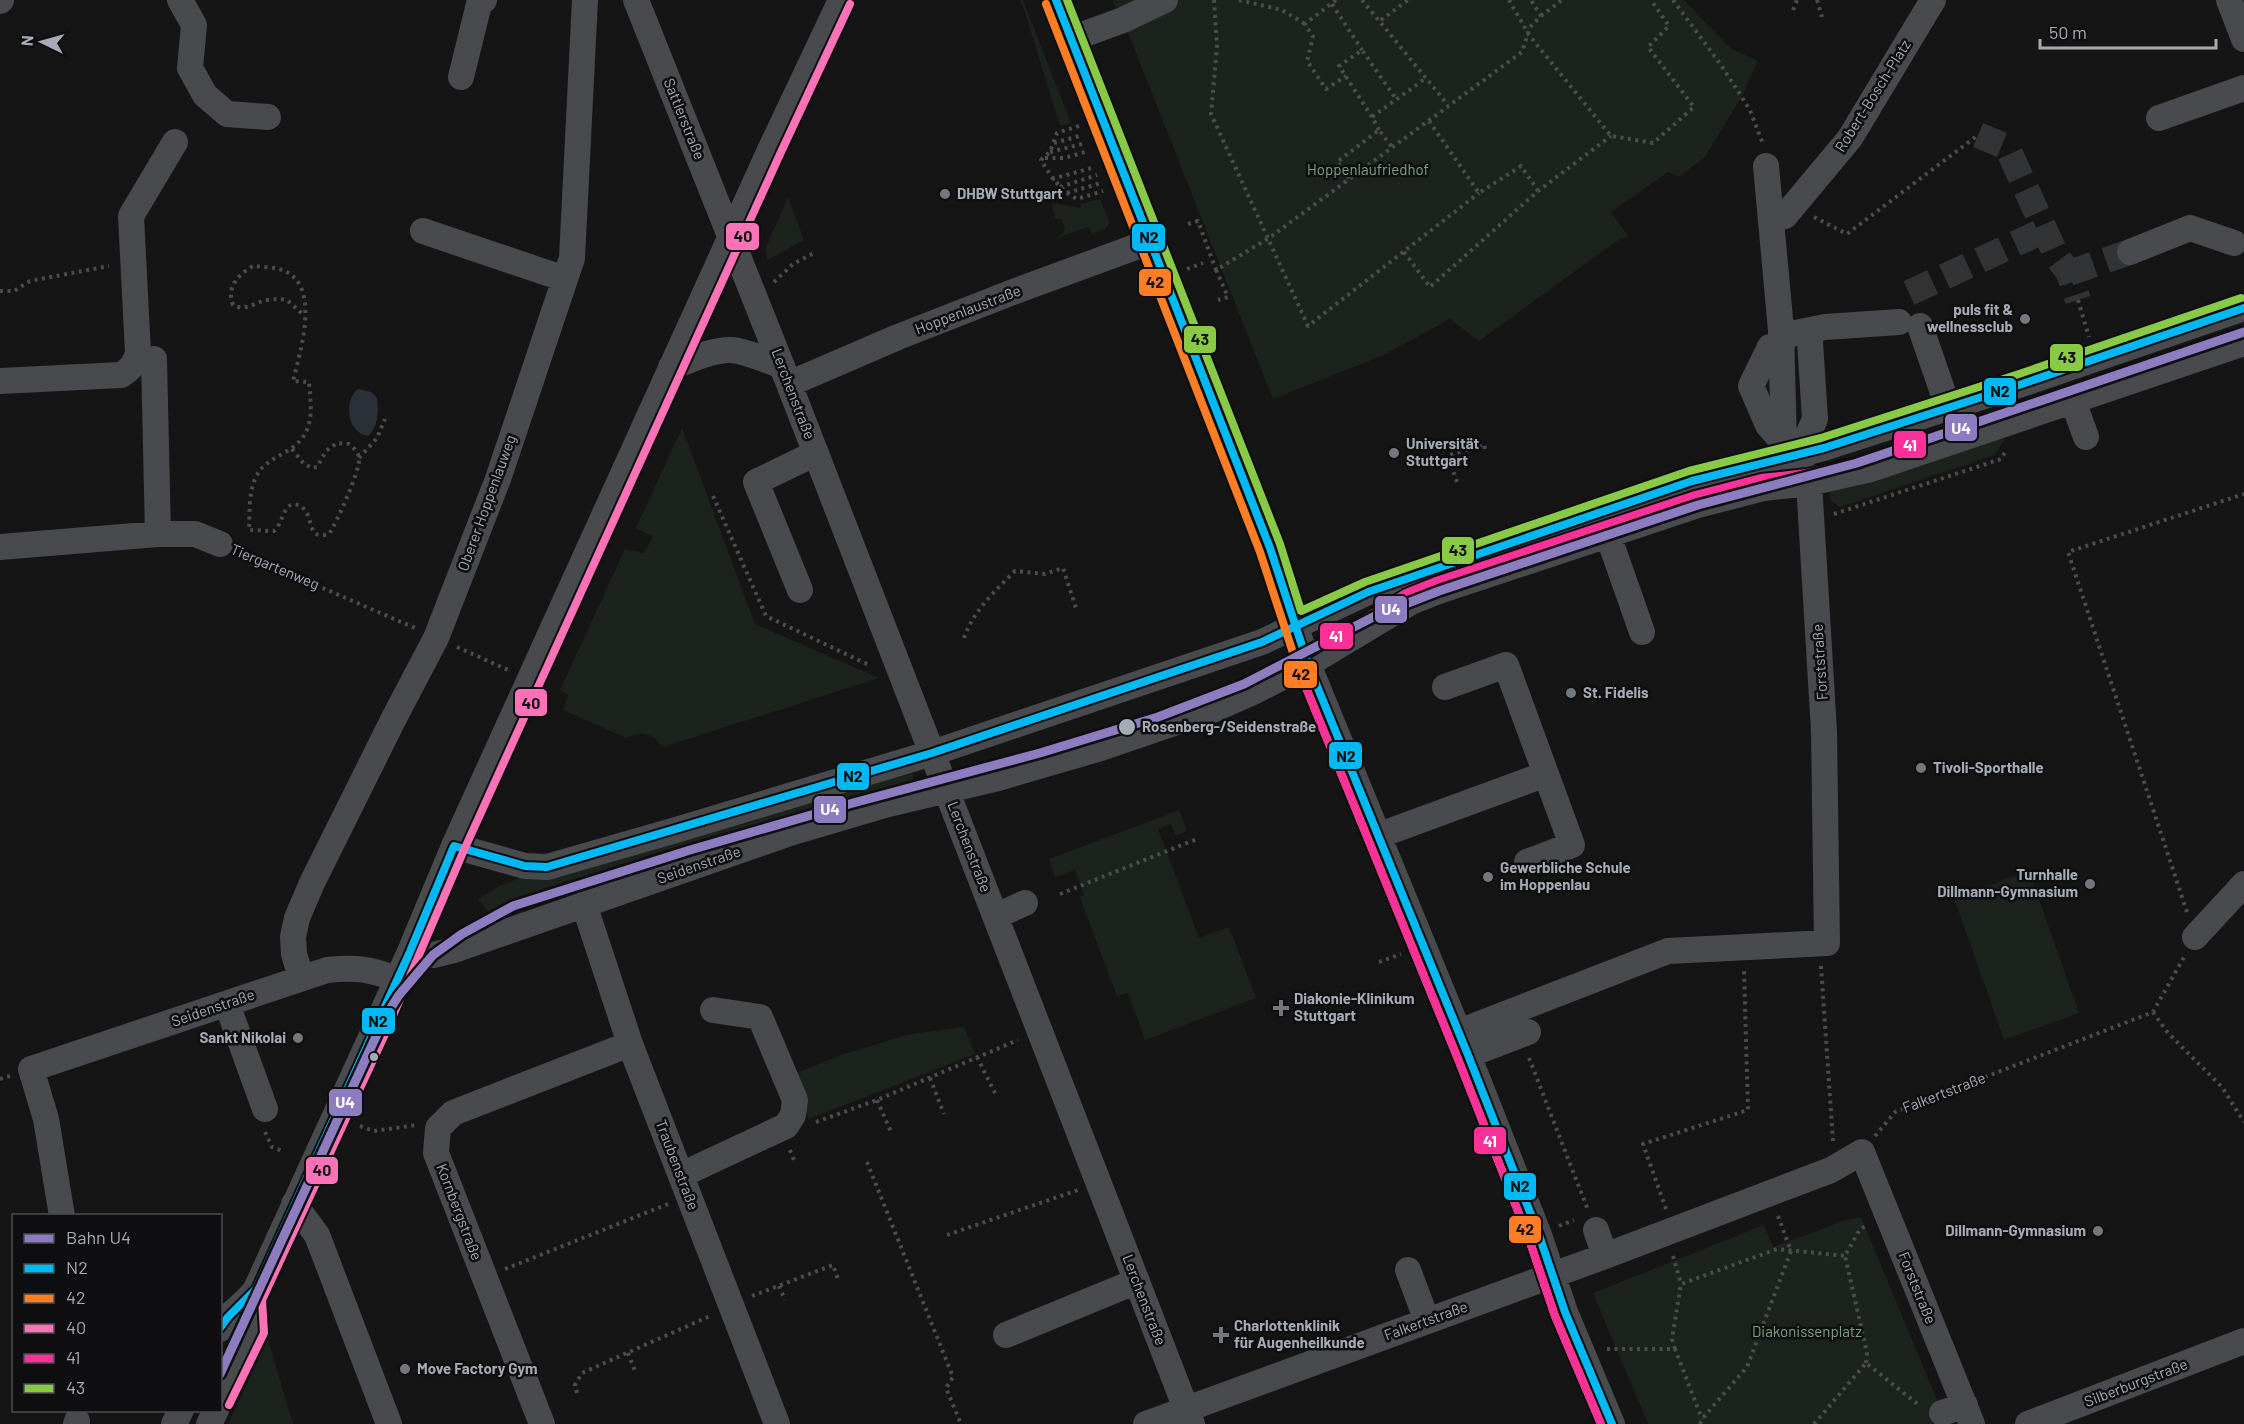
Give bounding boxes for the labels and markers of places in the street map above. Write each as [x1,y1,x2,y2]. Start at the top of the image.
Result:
place label: DHBW Stuttgart [957,184,1063,202]
marker: DHBW Stuttgart [938,187,952,201]
place label: puls fit & wellnessclub [1927,300,2013,335]
marker: puls fit & wellnessclub [2018,312,2032,326]
place label: Universität Stuttgart [1406,434,1480,469]
marker: Universität Stuttgart [1387,446,1401,460]
place label: St. Fidelis [1583,683,1649,701]
marker: St. Fidelis [1564,686,1578,700]
marker: Rosenberg-/Seidenstraße [1117,717,1137,737]
place label: Rosenberg-/Seidenstraße [1142,717,1316,735]
place label: Tivoli-Sporthalle [1933,758,2044,776]
marker: Tivoli-Sporthalle [1914,761,1928,775]
place label: Gewerbliche Schule im Hoppenlau [1500,858,1631,893]
place label: Turnhalle Dillmann-Gymnasium [1937,865,2078,900]
marker: Gewerbliche Schule im Hoppenlau [1481,870,1495,884]
marker: Turnhalle Dillmann-Gymnasium [2083,877,2097,891]
place label: Diakonie-Klinikum Stuttgart [1294,989,1415,1024]
marker: Diakonie-Klinikum Stuttgart [1272,999,1290,1017]
place label: Sankt Nikolai [199,1028,286,1046]
marker: Sankt Nikolai [291,1031,305,1045]
unlabelled marker [368,1051,380,1063]
place label: Dillmann-Gymnasium [1945,1221,2086,1239]
marker: Dillmann-Gymnasium [2091,1224,2105,1238]
place label: Charlottenklinik für Augenheilkunde [1234,1316,1365,1351]
marker: Charlottenklinik für Augenheilkunde [1212,1326,1230,1344]
place label: Move Factory Gym [417,1359,537,1377]
marker: Move Factory Gym [398,1362,412,1376]

